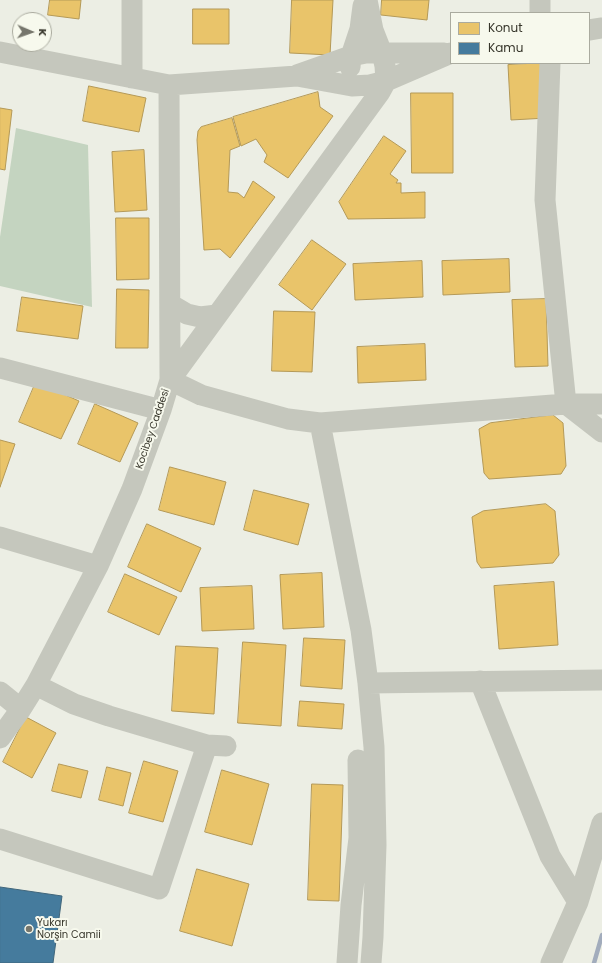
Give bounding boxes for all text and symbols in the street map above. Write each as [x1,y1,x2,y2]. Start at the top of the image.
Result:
north arrow [12,12,52,52]
legend [450,12,590,64]
text: Konut [488,19,523,36]
text: K [35,28,51,36]
text: Kamu [488,39,523,56]
street label: Kocibey Caddesi [134,387,172,471]
place label: Yukarı Norşin Camii [37,917,101,940]
marker: Yukarı Norşin Camii [24,924,34,934]

